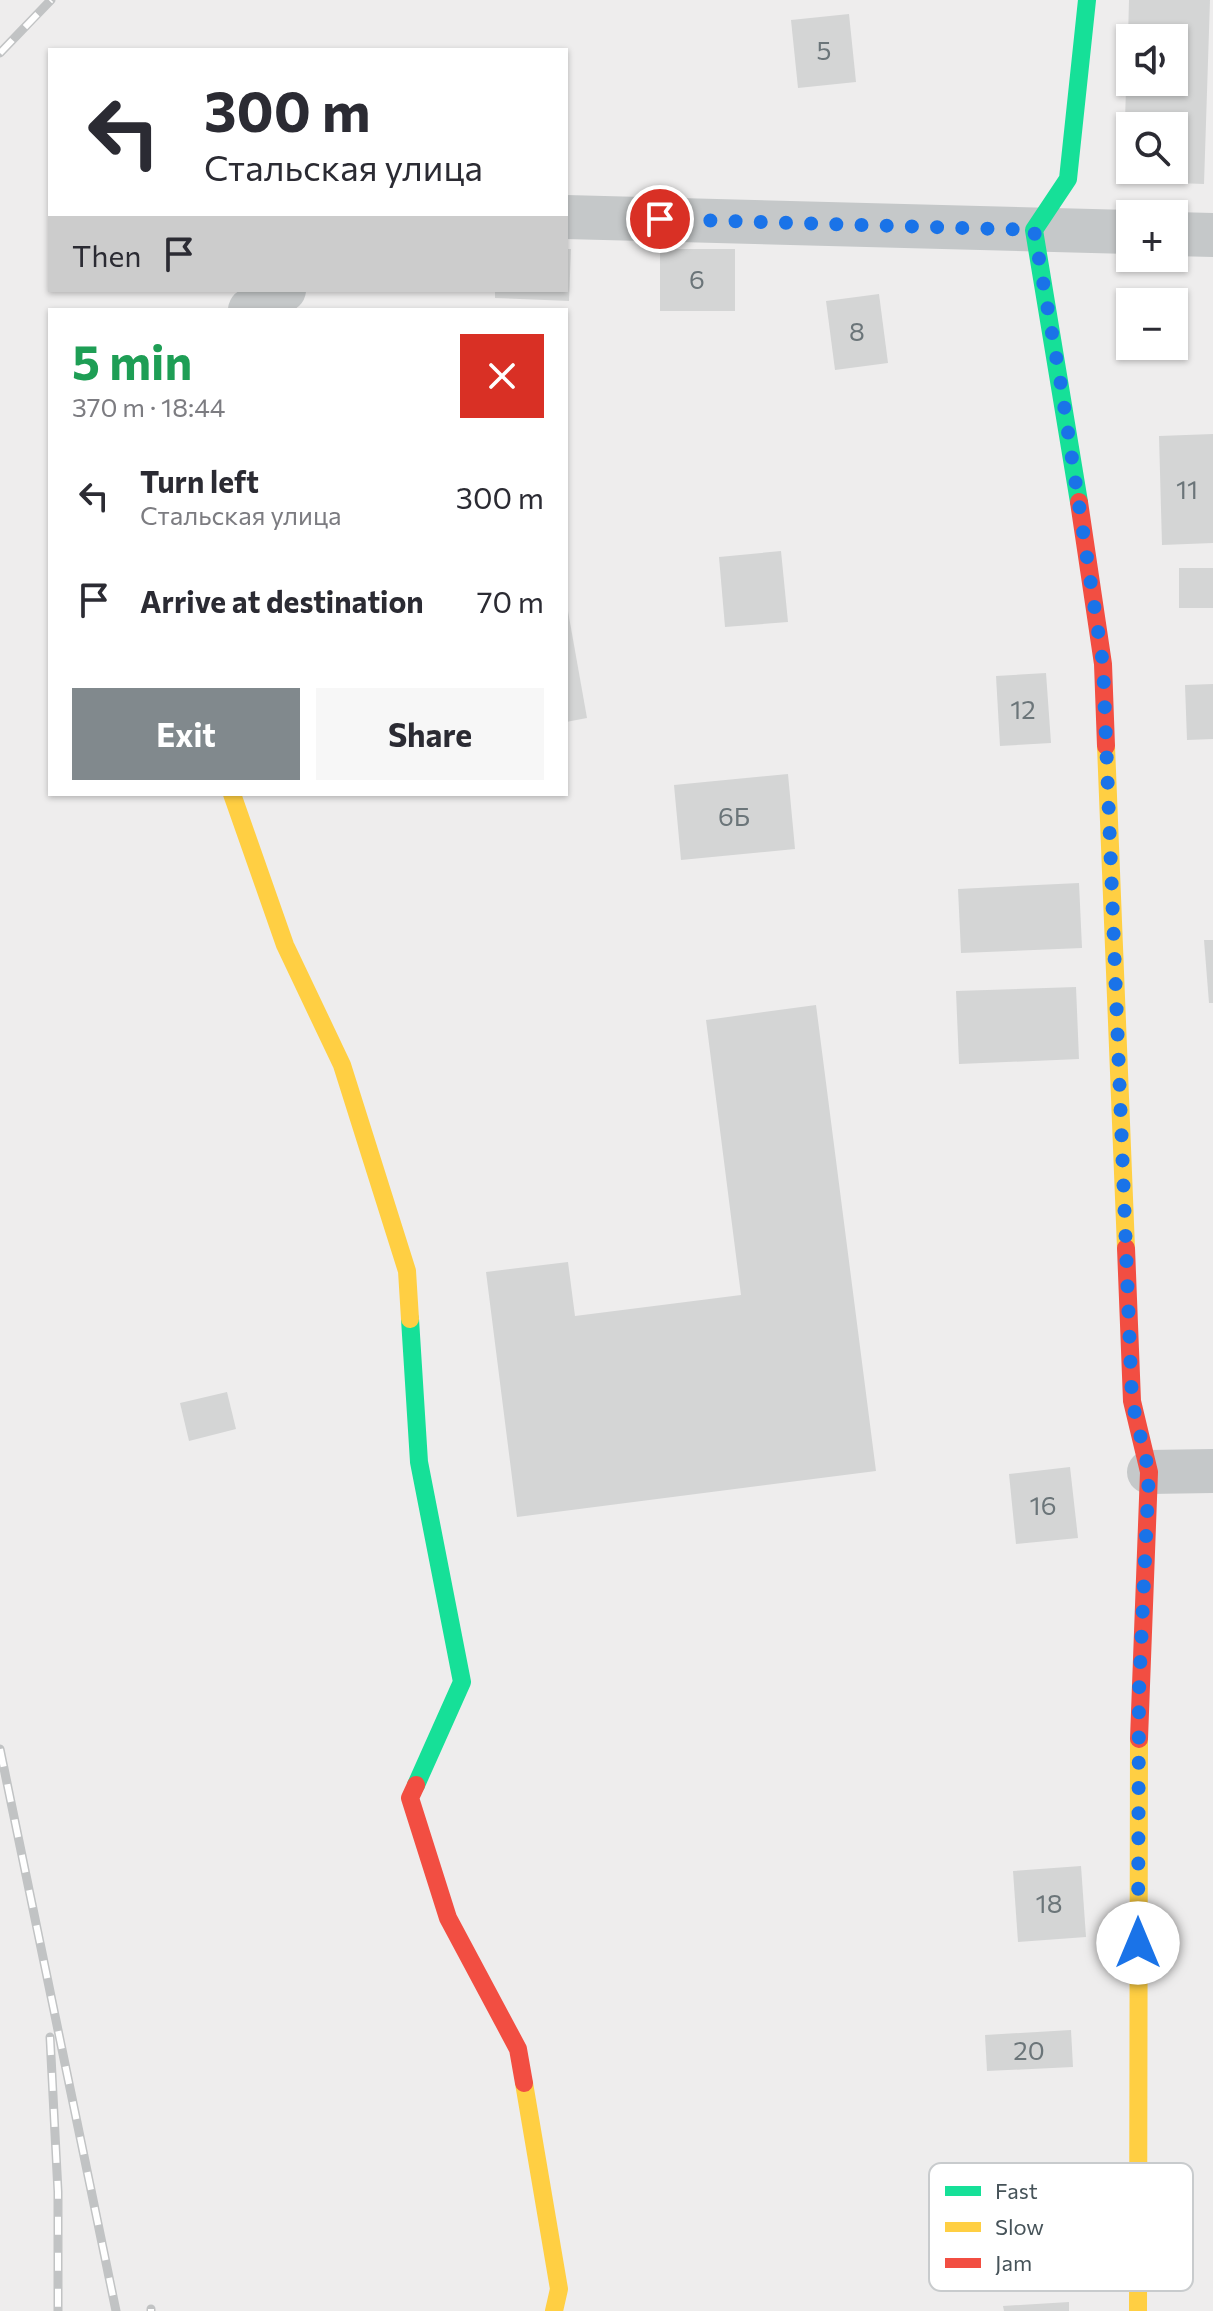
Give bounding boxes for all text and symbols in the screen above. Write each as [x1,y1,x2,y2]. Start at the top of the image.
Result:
map controls [1116,24,1188,360]
button: sound [1116,24,1188,96]
house number: 5 [817,34,831,65]
text: 300 m [204,75,371,144]
icon: left [72,80,176,184]
button: search [1116,112,1188,184]
text: Стальская улица [204,144,483,188]
pin [626,185,694,253]
icon: arrive [638,197,682,241]
button: + [1116,200,1188,272]
icon: arrive [157,232,201,276]
text: Then [72,236,141,273]
house number: 6 [689,263,705,294]
button: − [1116,288,1188,360]
house number: 8 [849,315,865,346]
text: 5 min [72,331,192,390]
button: close [460,334,544,418]
text: 370 m · 18:44 [72,391,225,422]
text: Turn left [140,462,259,499]
house number: 11 [1176,473,1198,504]
icon: left [72,474,116,518]
text: 300 m [456,478,544,515]
text: Стальская улица [140,499,342,530]
icon: arrive [72,578,116,622]
text: Arrive at destination [140,582,424,619]
text: 70 m [477,582,544,619]
button: Exit [72,688,300,780]
button: Share [316,688,544,780]
house number: 12 [1010,693,1036,724]
house number: 6Б [718,800,750,831]
house number: 16 [1030,1489,1056,1520]
house number: 18 [1036,1887,1062,1918]
position arrow [1096,1901,1180,1985]
house number: 20 [1013,2034,1045,2065]
legend [929,2163,1193,2291]
text: Fast [995,2177,1038,2204]
text: Slow [995,2213,1044,2240]
text: Jam [995,2249,1032,2276]

